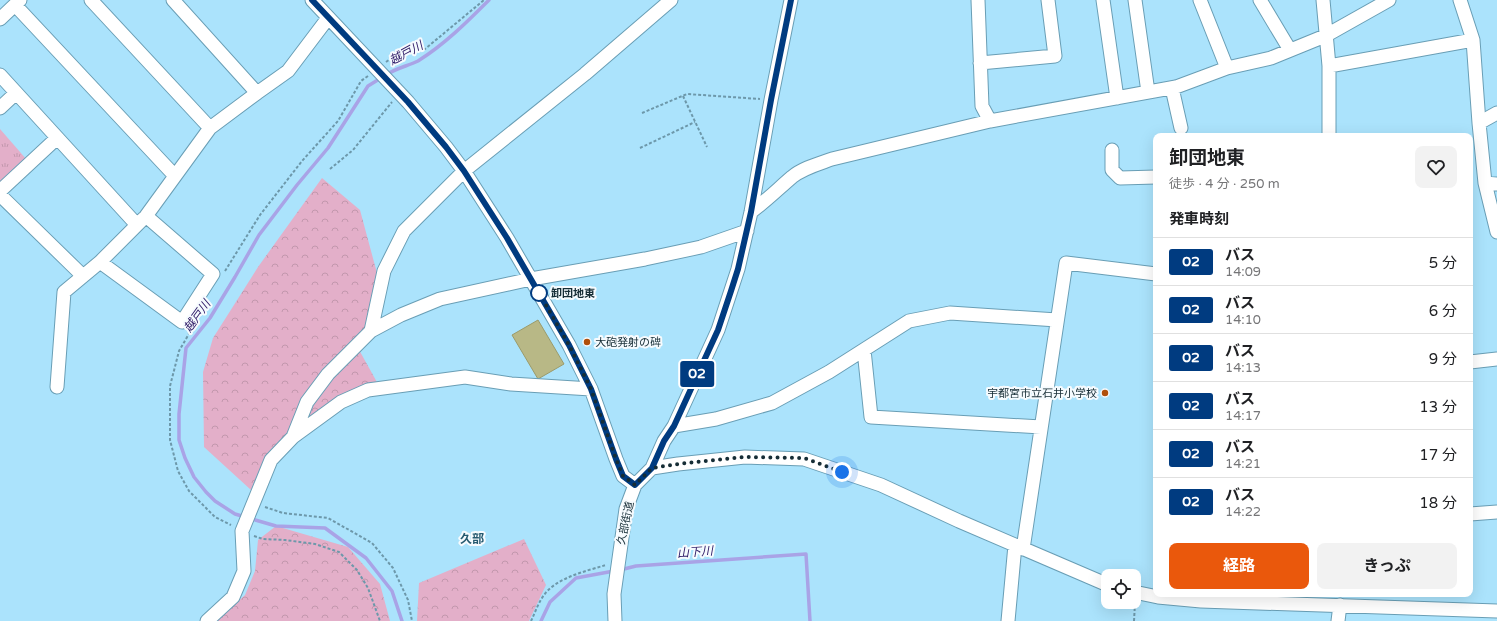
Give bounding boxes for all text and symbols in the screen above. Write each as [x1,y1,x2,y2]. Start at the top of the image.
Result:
water label: 越戸川 [387,37,427,68]
button: heart [1415,146,1457,188]
text: 卸団地東 [1169,147,1245,169]
text: 徒歩 · 4 分 · 250 m [1169,176,1280,192]
text: 発車時刻 [1169,210,1229,228]
text: バス [1225,246,1255,264]
text: 02 [1182,253,1200,270]
text: 5 分 [1429,254,1457,272]
text: 14:09 [1225,264,1261,280]
marker: 卸団地東 [530,284,548,302]
place label: 卸団地東 [551,287,595,300]
text: バス [1225,294,1255,312]
water label: 越戸川 [181,296,214,335]
text: 02 [1182,301,1200,318]
text: 6 分 [1429,302,1457,320]
text: 14:10 [1225,312,1261,328]
place label: 大砲発射の碑 [595,336,661,349]
marker: 大砲発射の碑 [582,337,592,347]
text: バス [1225,342,1255,360]
text: 02 [1182,349,1200,366]
text: 9 分 [1429,350,1457,368]
text: 14:13 [1225,360,1261,376]
line badge: 02 [679,361,715,387]
text: 02 [688,365,706,382]
place label: 宇都宮市立石井小学校 [987,387,1097,400]
marker: 宇都宮市立石井小学校 [1100,388,1110,398]
text: バス [1225,390,1255,408]
text: 02 [1182,397,1200,414]
text: 13 分 [1419,398,1457,416]
text: 14:17 [1225,408,1261,424]
text: バス [1225,438,1255,456]
text: 02 [1182,445,1200,462]
text: 17 分 [1419,446,1457,464]
text: 14:21 [1225,456,1261,472]
your location [832,462,852,482]
text: バス [1225,486,1255,504]
text: 02 [1182,493,1200,510]
text: 18 分 [1419,494,1457,512]
street label: 久部街道 [615,500,636,546]
text: 14:22 [1225,504,1261,520]
district label: 久部 [460,532,484,546]
button: 経路 [1169,543,1309,589]
button: きっぷ [1317,543,1457,589]
water label: 山下川 [677,544,715,560]
map controls [1101,569,1141,609]
button: locate [1101,569,1141,609]

